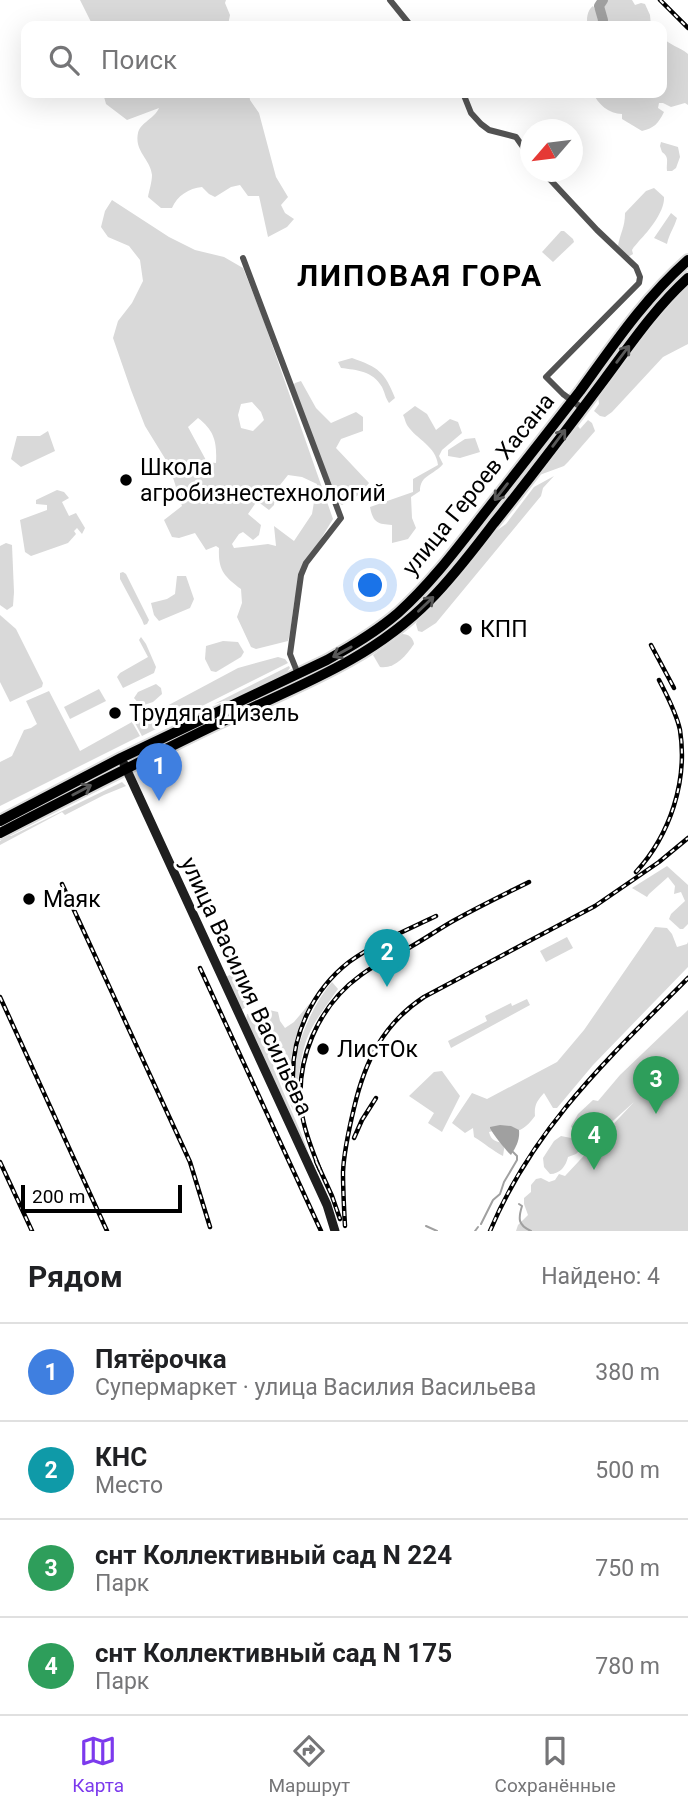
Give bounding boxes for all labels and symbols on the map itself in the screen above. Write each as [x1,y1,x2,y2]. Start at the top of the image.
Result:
north arrow [520,119,583,182]
district label: ЛИПОВАЯ ГОРА [297,258,543,293]
one-way arrow [616,345,631,364]
street label: улица Героев Хасана [397,388,560,581]
one-way arrow [552,429,567,447]
place label: Школа агробизнестехнологий [140,454,386,507]
marker: Школа агробизнестехнологий [118,472,134,488]
one-way arrow [493,483,508,501]
your location [353,568,387,602]
one-way arrow [417,595,434,612]
place label: КПП [480,616,528,643]
marker: КПП [458,621,474,637]
one-way arrow [332,645,352,659]
place label: Трудяга Дизель [129,700,299,727]
marker: Трудяга Дизель [107,705,123,721]
pin: 1 [136,743,182,801]
one-way arrow [71,783,92,797]
street label: улица Василия Васильева [175,853,318,1120]
place label: Маяк [43,886,101,913]
marker: Маяк [21,891,37,907]
pin: 2 [364,929,410,987]
place label: ЛистОк [337,1036,418,1063]
marker: ЛистОк [315,1041,331,1057]
pin: 3 [633,1056,679,1114]
pin: 4 [571,1112,617,1170]
scale bar [21,1182,182,1214]

